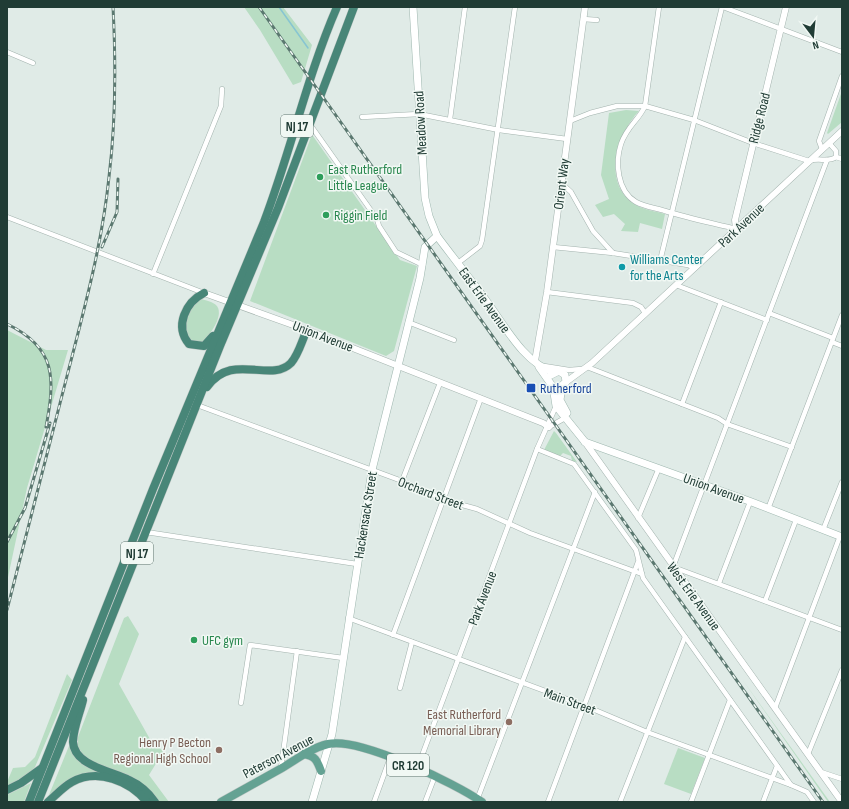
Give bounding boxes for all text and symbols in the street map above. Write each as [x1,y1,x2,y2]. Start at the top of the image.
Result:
north arrow [793,16,833,56]
text: N [811,38,820,52]
street label: Meadow Road [410,90,431,156]
street label: Ridge Road [745,91,774,145]
road number: NJ 17 [281,115,313,137]
street label: Orient Way [550,157,573,210]
place label: East Rutherford Little League [328,161,402,194]
marker: East Rutherford Little League [315,172,325,182]
street label: Park Avenue [715,200,768,251]
place label: Riggin Field [334,207,387,224]
marker: Riggin Field [321,210,331,220]
place label: Williams Center for the Arts [630,251,704,284]
marker: Williams Center for the Arts [617,262,627,272]
street label: East Erie Avenue [455,264,514,336]
street label: Union Avenue [290,317,356,356]
place label: Rutherford [540,380,592,397]
marker: Rutherford [525,382,537,394]
street label: Hackensack Street [350,470,381,560]
street label: Union Avenue [681,470,747,507]
street label: Orchard Street [396,473,466,514]
road number: NJ 17 [121,542,153,564]
street label: West Erie Avenue [663,559,724,634]
street label: Park Avenue [464,569,501,628]
place label: UFC gym [202,632,243,649]
marker: UFC gym [189,635,199,645]
street label: Main Street [542,684,598,719]
place label: East Rutherford Memorial Library [423,706,502,739]
marker: East Rutherford Memorial Library [504,717,514,727]
street label: Paterson Avenue [240,731,317,782]
place label: Henry P Becton Regional High School [114,734,211,767]
marker: Henry P Becton Regional High School [214,745,224,755]
road number: CR 120 [387,754,429,776]

